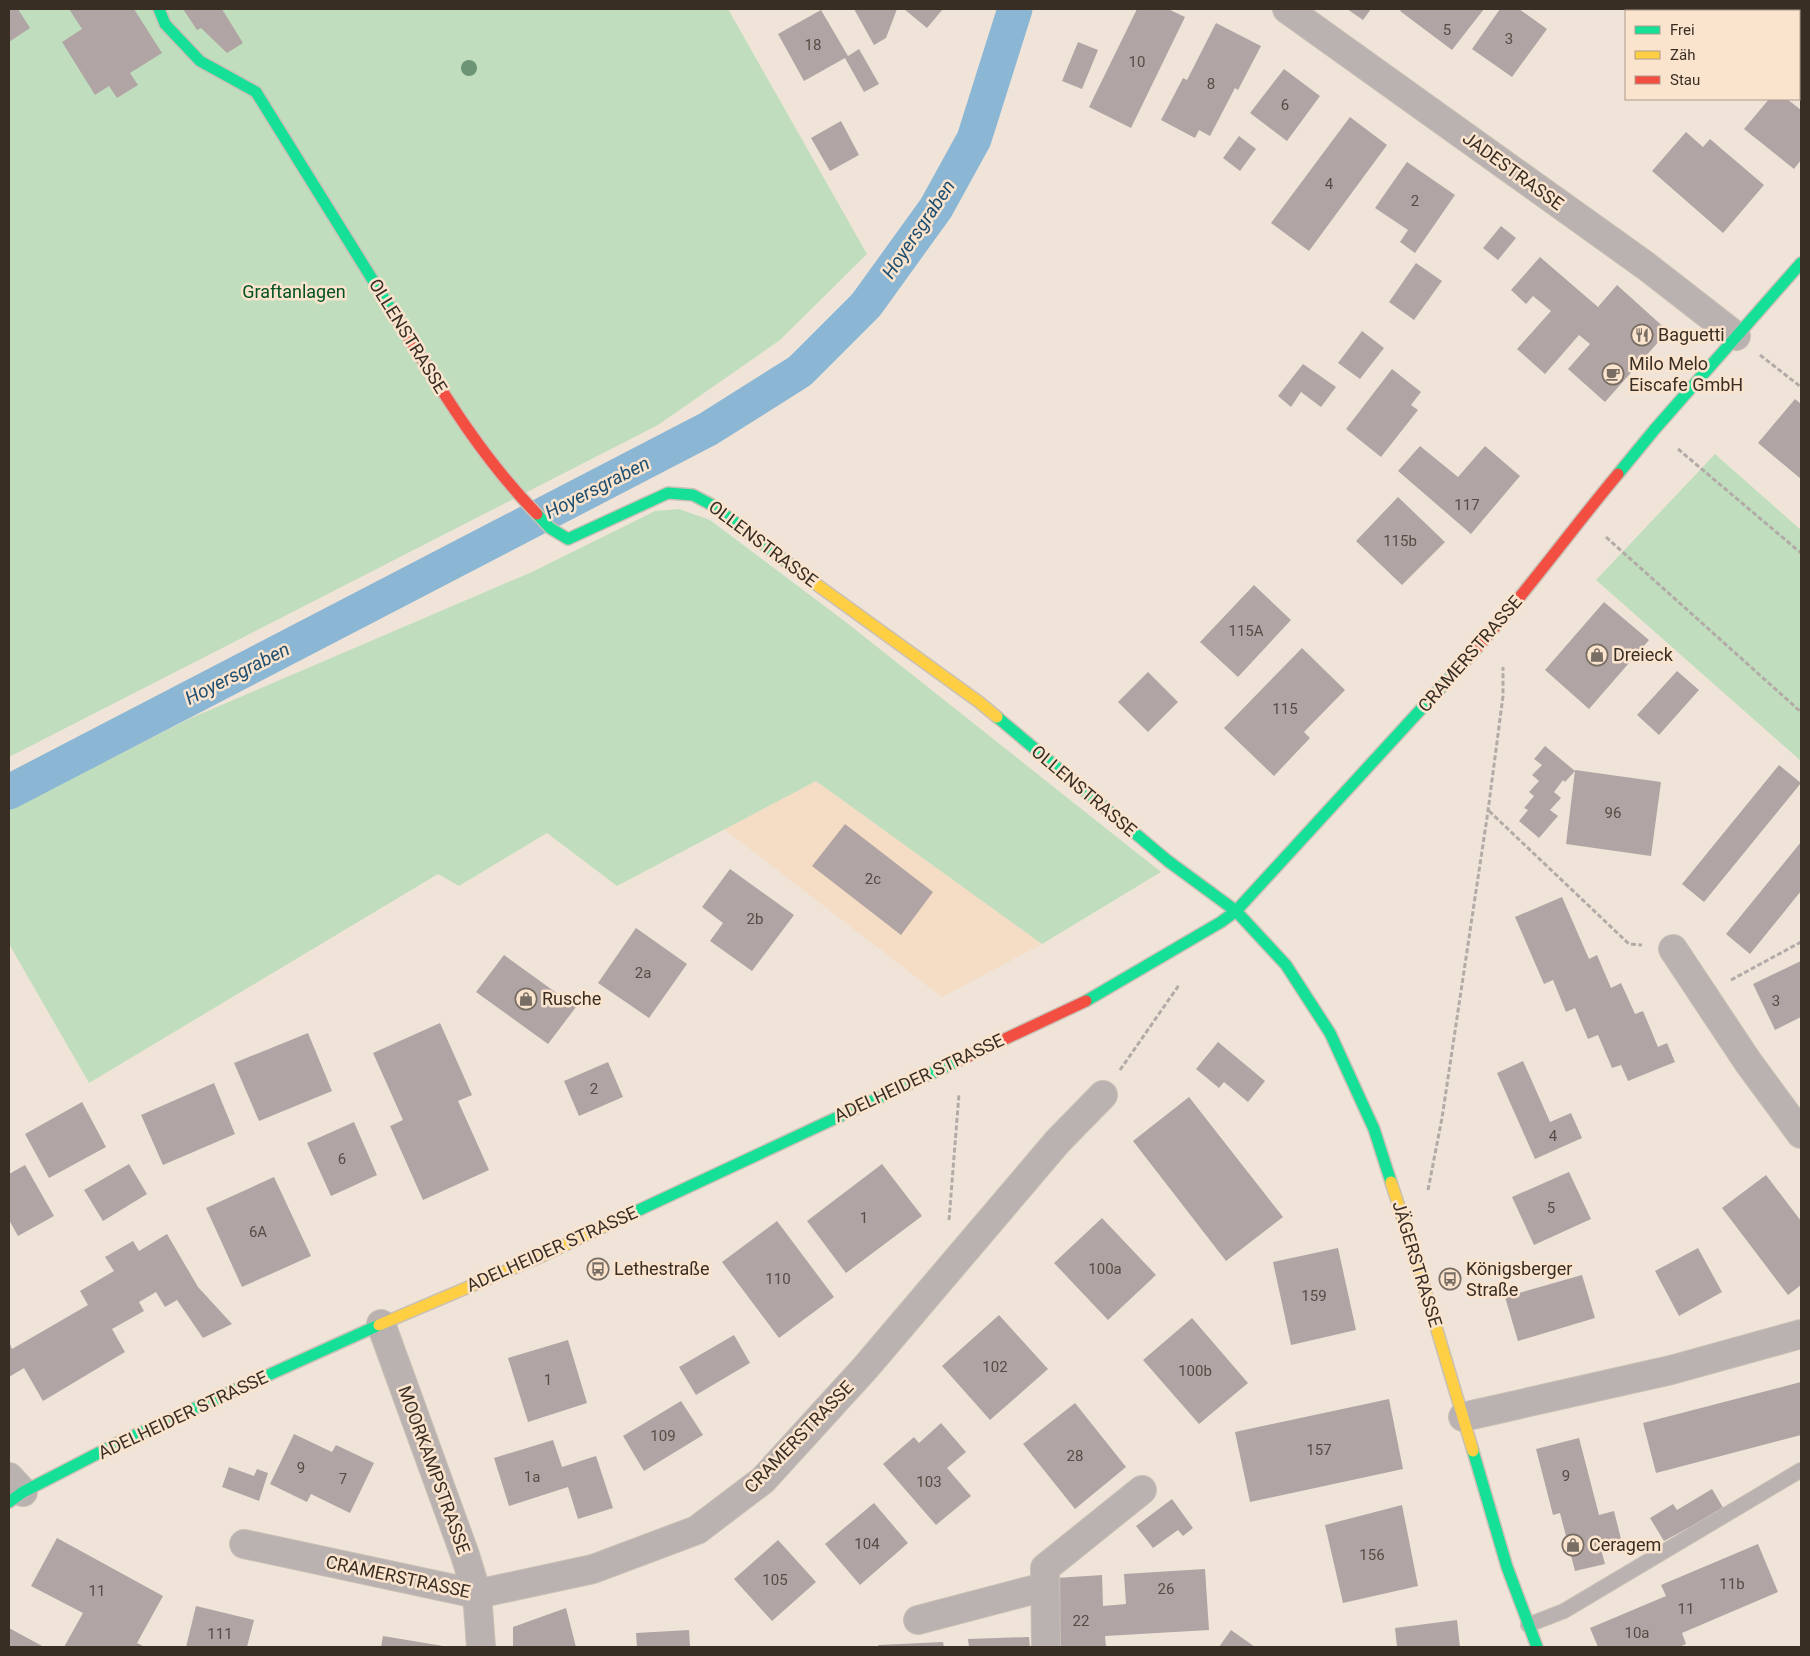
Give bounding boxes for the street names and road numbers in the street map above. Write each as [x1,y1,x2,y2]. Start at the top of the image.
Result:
street label: JADESTRASSE [1459,127,1568,214]
street label: OLLENSTRASSE [365,275,452,397]
street label: OLLENSTRASSE [705,496,822,591]
street label: CRAMERSTRASSE [1413,591,1526,716]
street label: OLLENSTRASSE [1028,741,1141,841]
street label: ADELHEIDER STRASSE [831,1029,1007,1126]
street label: JÄGERSTRASSE [1388,1198,1447,1329]
street label: ADELHEIDER STRASSE [463,1201,641,1296]
street label: ADELHEIDER STRASSE [95,1366,271,1463]
street label: CRAMERSTRASSE [740,1376,857,1497]
street label: MOORKAMPSTRASSE [394,1383,475,1557]
street label: CRAMERSTRASSE [324,1551,472,1602]

